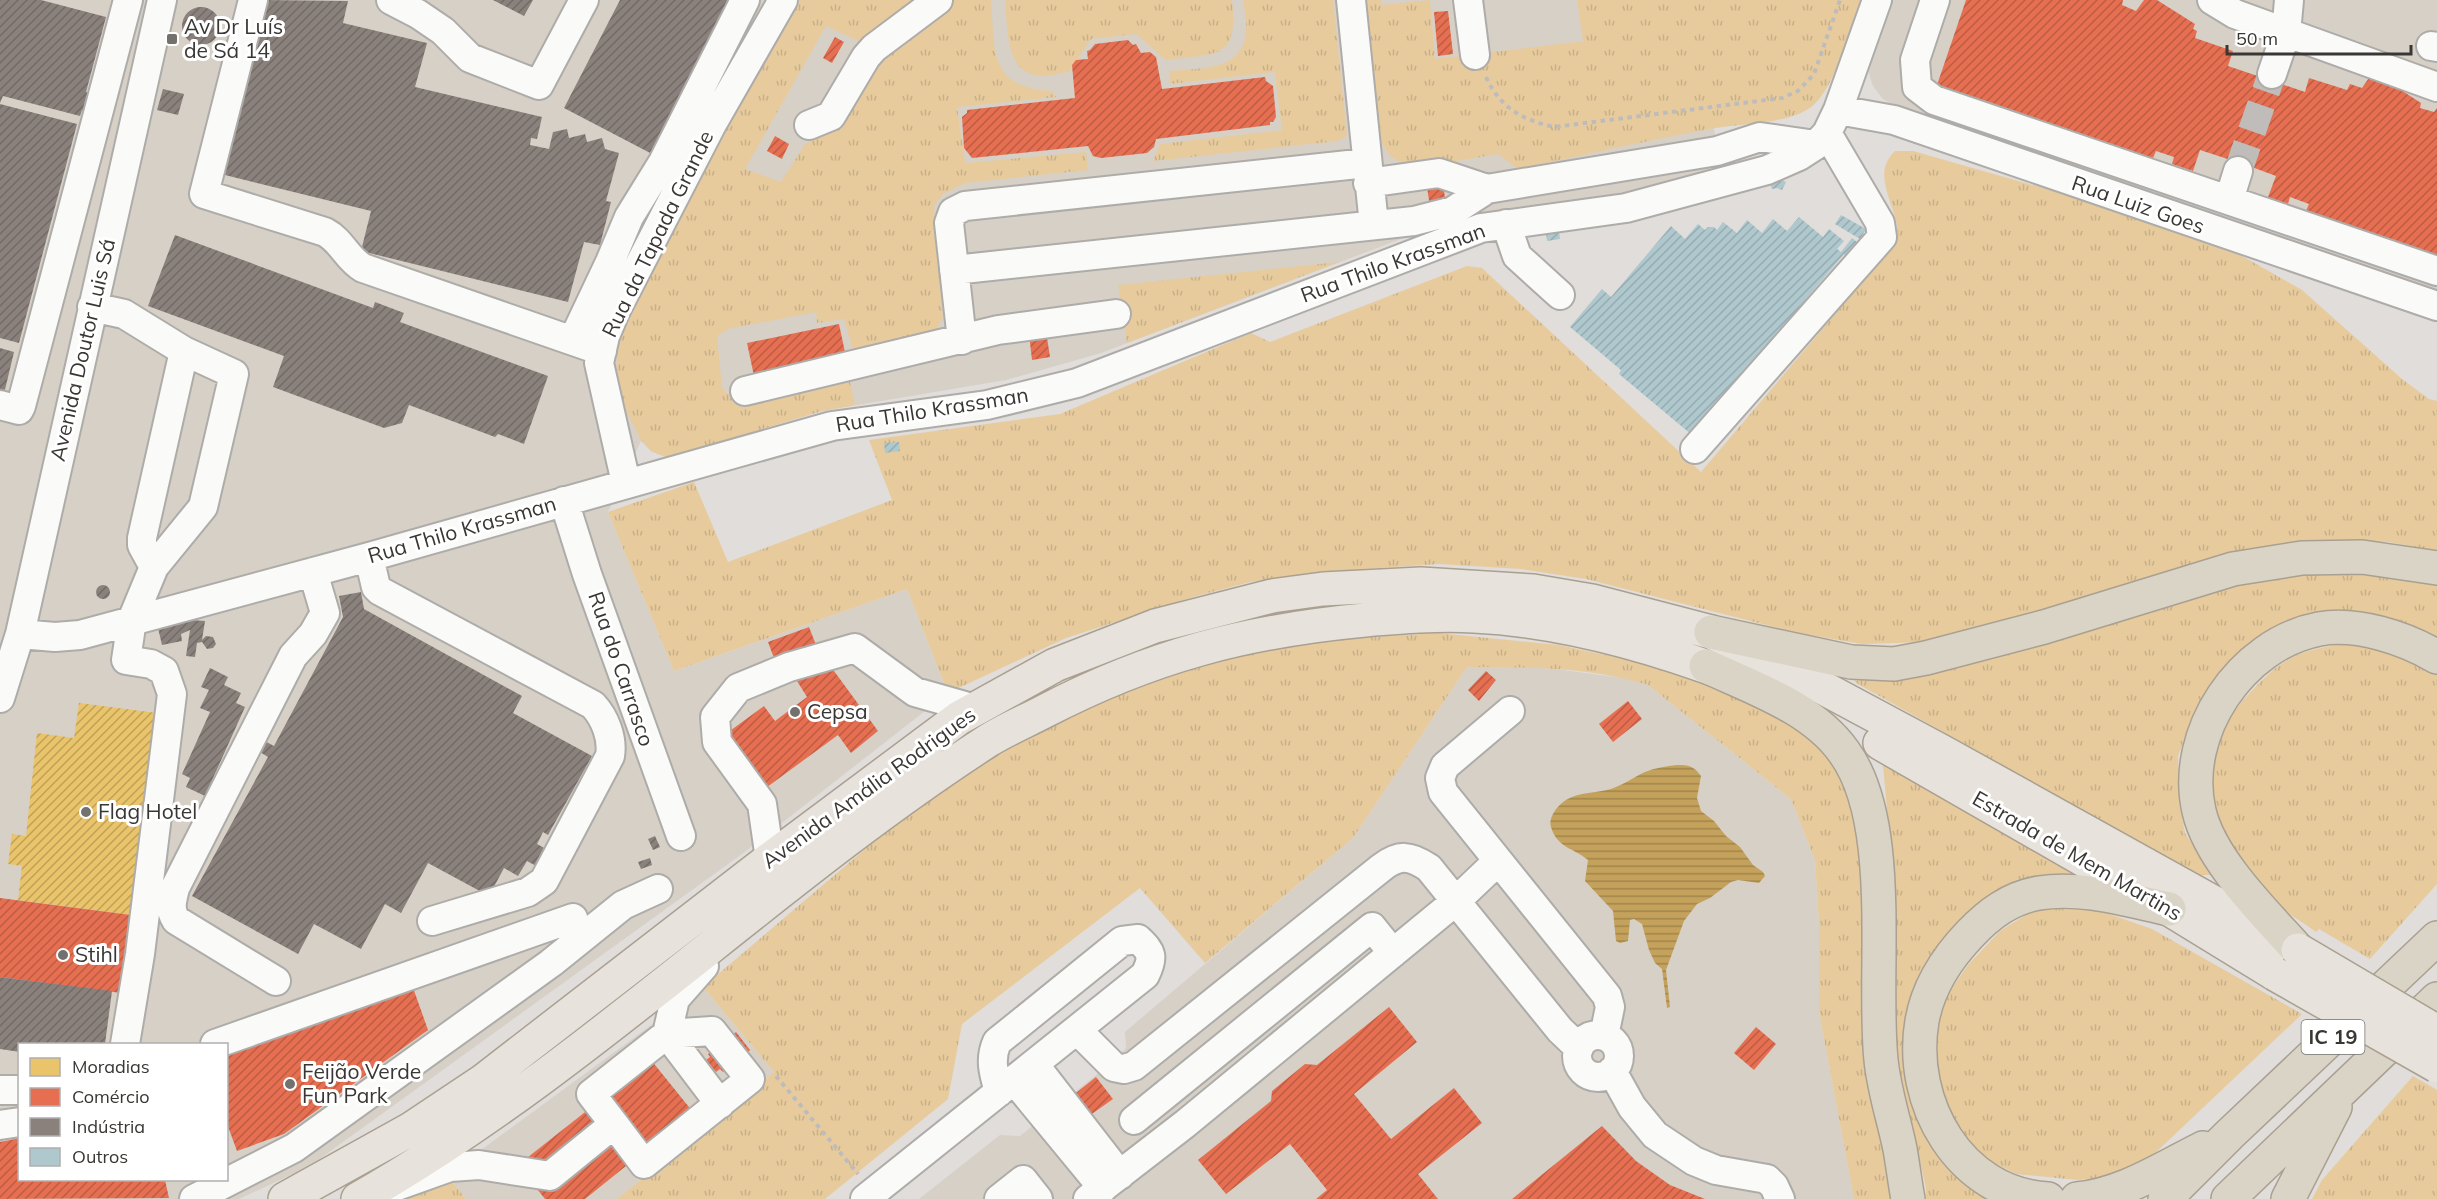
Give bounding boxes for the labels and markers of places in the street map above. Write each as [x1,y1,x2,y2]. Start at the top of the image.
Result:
place label: Av Dr Luís de Sá 14 [184,13,283,63]
marker: Av Dr Luís de Sá 14 [165,32,179,46]
place label: Cepsa [807,698,868,724]
marker: Cepsa [788,705,802,719]
place label: Flag Hotel [98,798,197,824]
marker: Flag Hotel [79,805,93,819]
place label: Stihl [75,941,118,967]
marker: Stihl [56,948,70,962]
place label: Feijão Verde Fun Park [302,1058,421,1108]
marker: Feijão Verde Fun Park [283,1077,297,1091]

